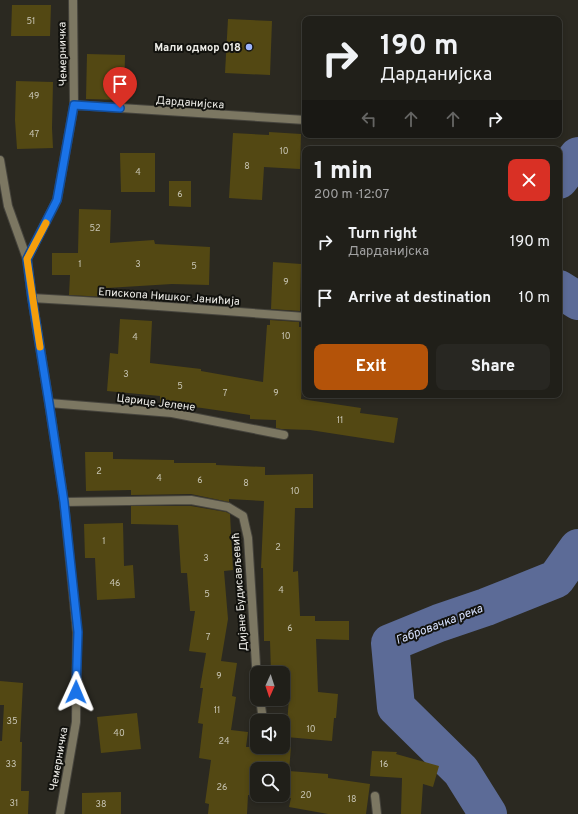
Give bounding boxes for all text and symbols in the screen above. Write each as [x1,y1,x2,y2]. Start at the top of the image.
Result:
house number: 51 [27,16,35,27]
street label: Чемерничка [55,21,71,86]
text: 190 m [380,29,458,65]
icon: right [314,32,366,84]
place label: Мали одмор 018 [154,41,241,55]
marker: Мали одмор 018 [244,42,254,52]
text: Дарданијска [380,64,492,87]
pin [103,67,137,108]
icon: arrive [109,73,131,95]
house number: 49 [29,91,39,102]
street label: Дарданијска [155,94,225,112]
icon: left [358,108,380,130]
icon: ahead [400,108,422,130]
icon: ahead [442,108,464,130]
icon: right [484,108,506,130]
house number: 47 [29,129,39,140]
house number: 10 [279,146,289,157]
text: 1 min [314,157,373,187]
button: close [508,159,550,201]
house number: 8 [244,161,250,172]
house number: 4 [135,167,141,178]
text: 200 m · 12:07 [314,187,389,203]
house number: 6 [177,189,183,200]
house number: 52 [89,223,101,234]
text: Turn right [348,225,417,244]
icon: right [314,231,336,253]
text: 190 m [510,233,550,252]
text: Дарданијска [348,244,429,260]
house number: 1 [78,259,82,270]
house number: 3 [135,259,141,270]
house number: 5 [191,261,197,272]
house number: 9 [283,277,289,288]
street label: Епископа Нишког Јанићија [98,285,240,309]
icon: arrive [314,287,336,309]
text: Arrive at destination [348,289,491,308]
text: 10 m [519,289,550,308]
house number: 10 [281,331,291,342]
house number: 4 [132,332,138,343]
button: Exit [314,344,428,390]
button: Share [436,344,550,390]
house number: 3 [123,369,129,380]
house number: 5 [177,381,183,392]
house number: 7 [223,388,228,399]
house number: 9 [273,388,279,399]
street label: Царице Јелене [116,391,196,415]
house number: 11 [337,415,343,426]
house number: 2 [96,466,102,477]
house number: 4 [156,473,162,484]
house number: 6 [197,475,203,486]
house number: 8 [243,478,249,489]
house number: 10 [290,486,300,497]
street label: Дијане Будисављевић [229,532,251,652]
house number: 1 [102,536,106,547]
house number: 2 [275,542,281,553]
house number: 3 [203,553,209,564]
house number: 46 [110,578,120,589]
house number: 4 [278,585,284,596]
house number: 5 [204,589,210,600]
water label: Габровачка река [394,601,486,649]
house number: 6 [287,623,293,634]
house number: 7 [206,632,211,643]
north arrow [250,666,290,706]
map controls [250,666,290,802]
position arrow [55,671,97,713]
house number: 9 [216,671,222,682]
house number: 11 [214,705,220,716]
button: sound [250,714,290,754]
house number: 35 [6,716,18,727]
house number: 10 [306,724,316,735]
street label: Чемерничка [46,726,72,792]
house number: 40 [113,728,125,739]
house number: 24 [218,736,230,747]
house number: 33 [6,759,16,770]
house number: 16 [380,759,388,770]
button: search [250,762,290,802]
house number: 26 [217,782,227,793]
house number: 20 [300,790,312,801]
house number: 18 [348,794,356,805]
house number: 31 [10,798,18,809]
house number: 38 [96,799,106,810]

